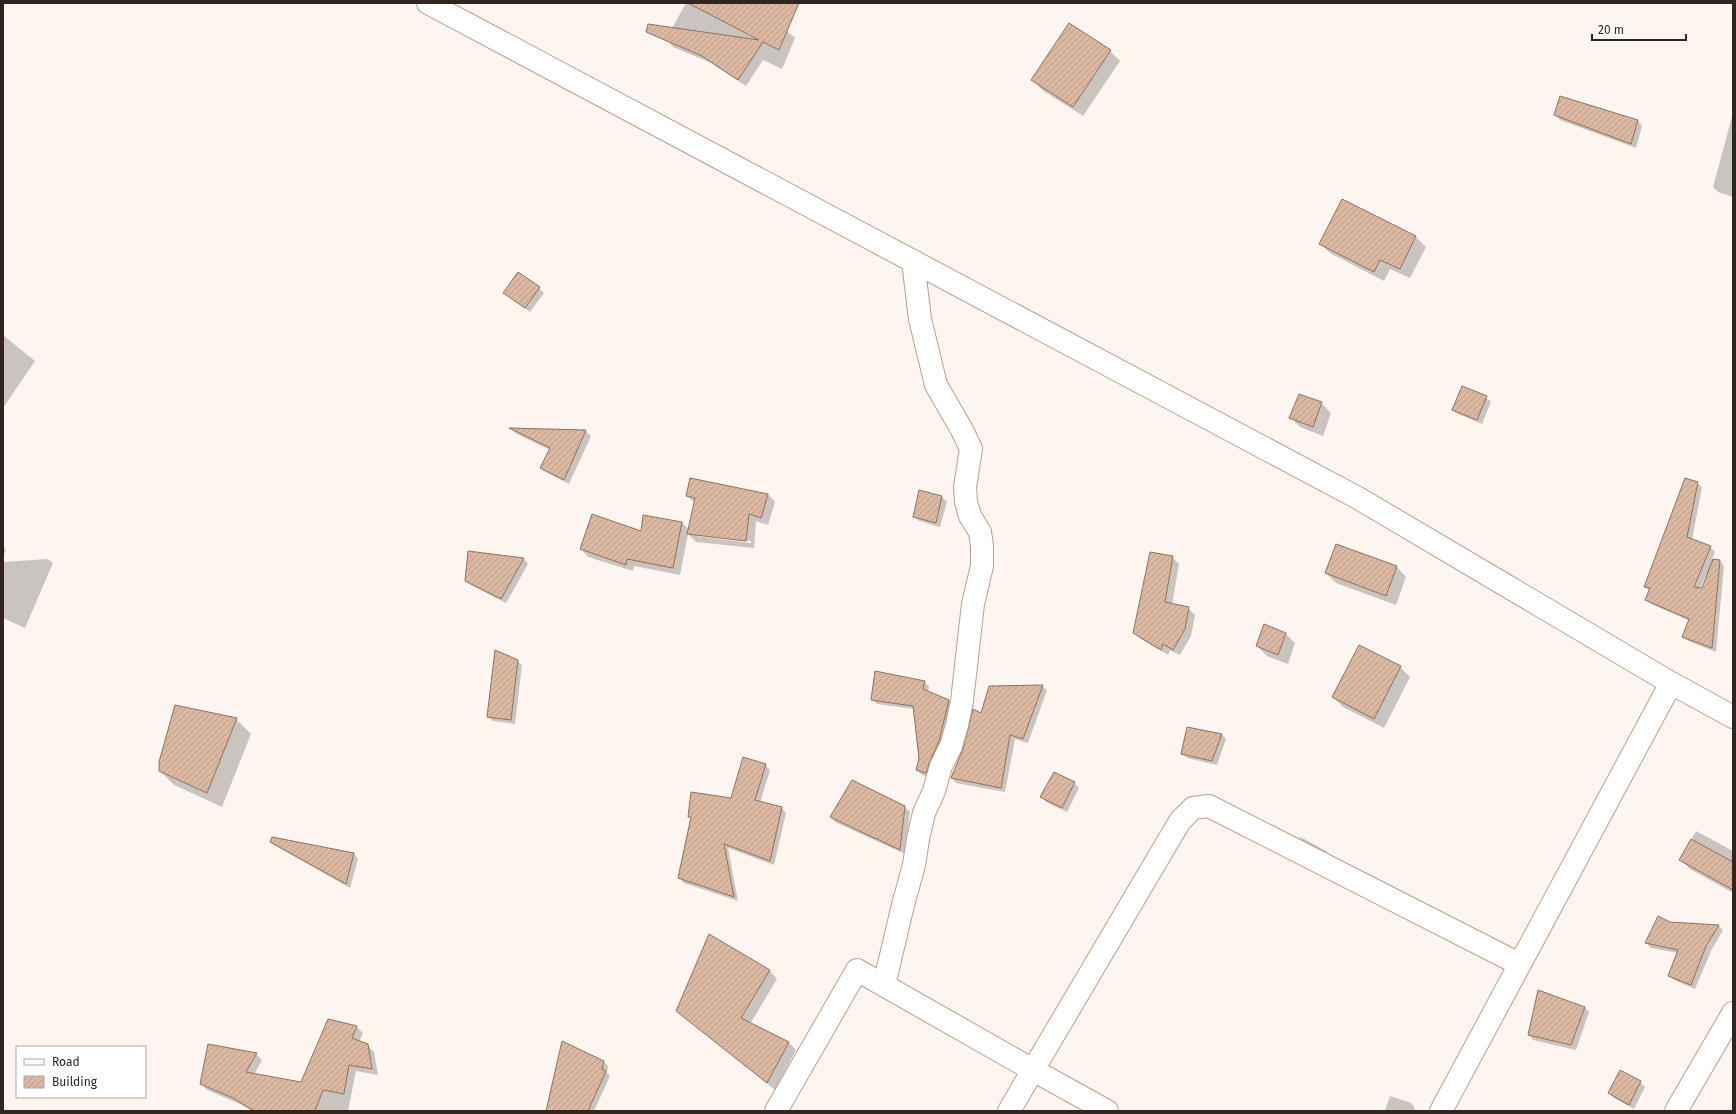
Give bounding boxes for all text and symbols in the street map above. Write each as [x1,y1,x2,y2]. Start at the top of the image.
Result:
scale bar [1592,16,1686,42]
text: 20 m [1598,23,1624,37]
legend [16,1046,146,1098]
text: Road [52,1055,80,1069]
text: Building [52,1075,98,1089]

